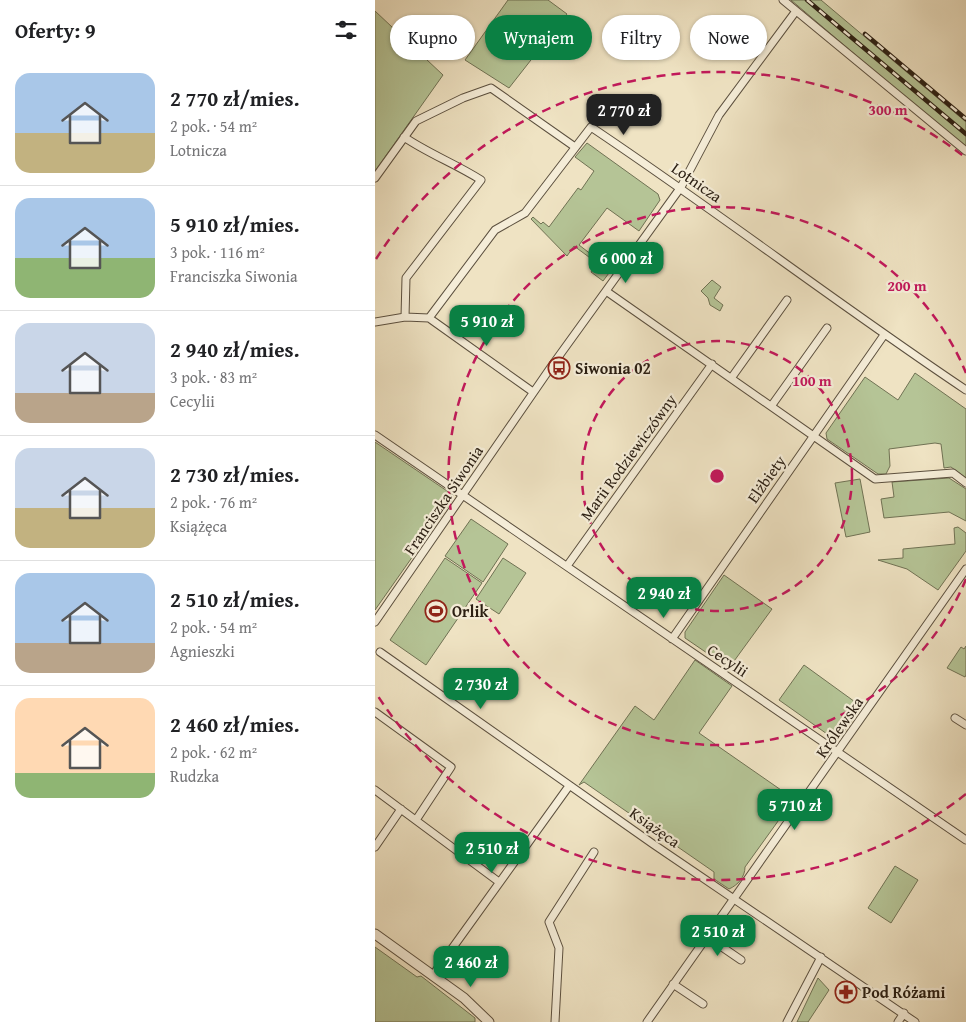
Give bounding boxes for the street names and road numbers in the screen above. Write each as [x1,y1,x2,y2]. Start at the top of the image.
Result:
street label: Lotnicza [667,156,727,208]
street label: Marii Rodziewiczówny [574,389,682,525]
street label: Franciszka Siwonia [397,440,489,560]
street label: Elżbiety [741,450,791,508]
street label: Cecylii [703,638,754,683]
street label: Królewska [809,691,869,762]
street label: Książęca [625,801,686,853]

